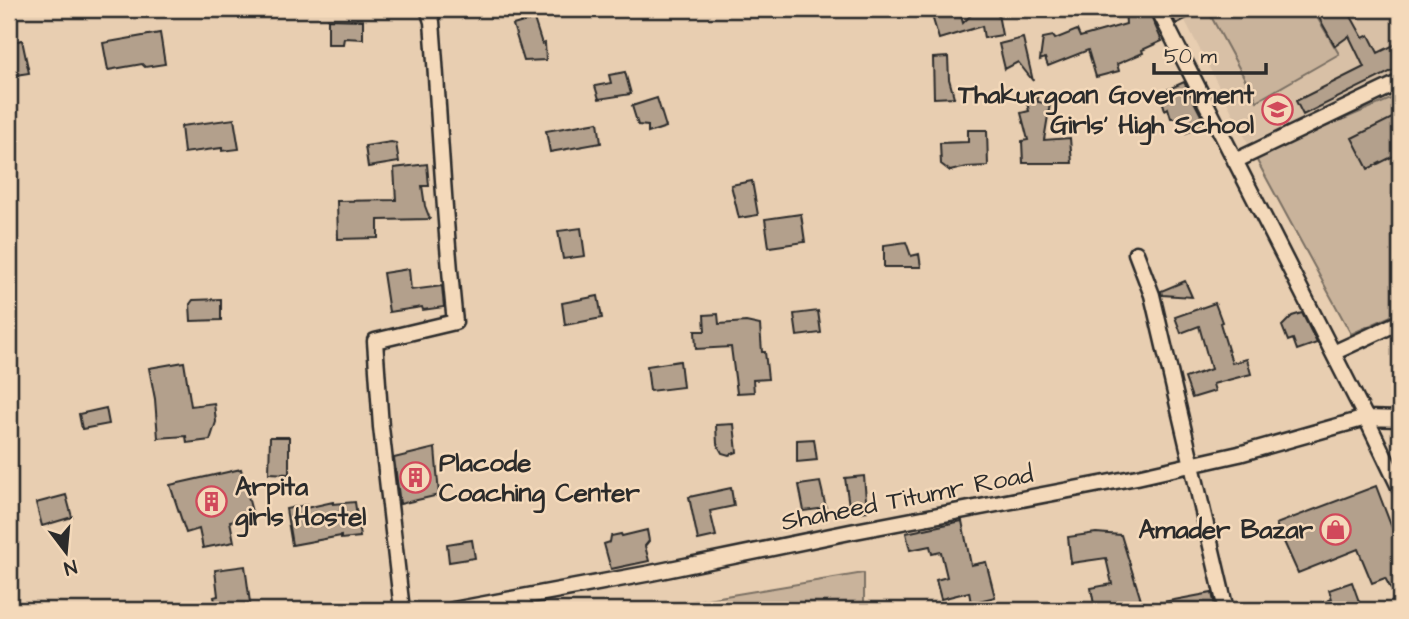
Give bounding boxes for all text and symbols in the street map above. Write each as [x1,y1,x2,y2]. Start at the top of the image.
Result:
scale bar [1154,32,1266,76]
text: 50 m [1164,42,1218,71]
place label: Thakurgoan Government Girls' High School [957,77,1254,146]
school or university icon: Thakurgoan Government Girls' High School [1260,92,1294,126]
place label: Placode Coaching Center [439,445,640,514]
street label: Shaheed Titumr Road [778,456,1036,540]
building icon: Placode Coaching Center [399,460,433,494]
place label: Arpita girls Hostel [235,469,366,538]
building icon: Arpita girls Hostel [195,484,229,518]
place label: Amader Bazar [1139,512,1314,548]
shop icon: Amader Bazar [1319,512,1353,546]
north arrow [32,518,102,588]
text: N [61,552,80,582]

